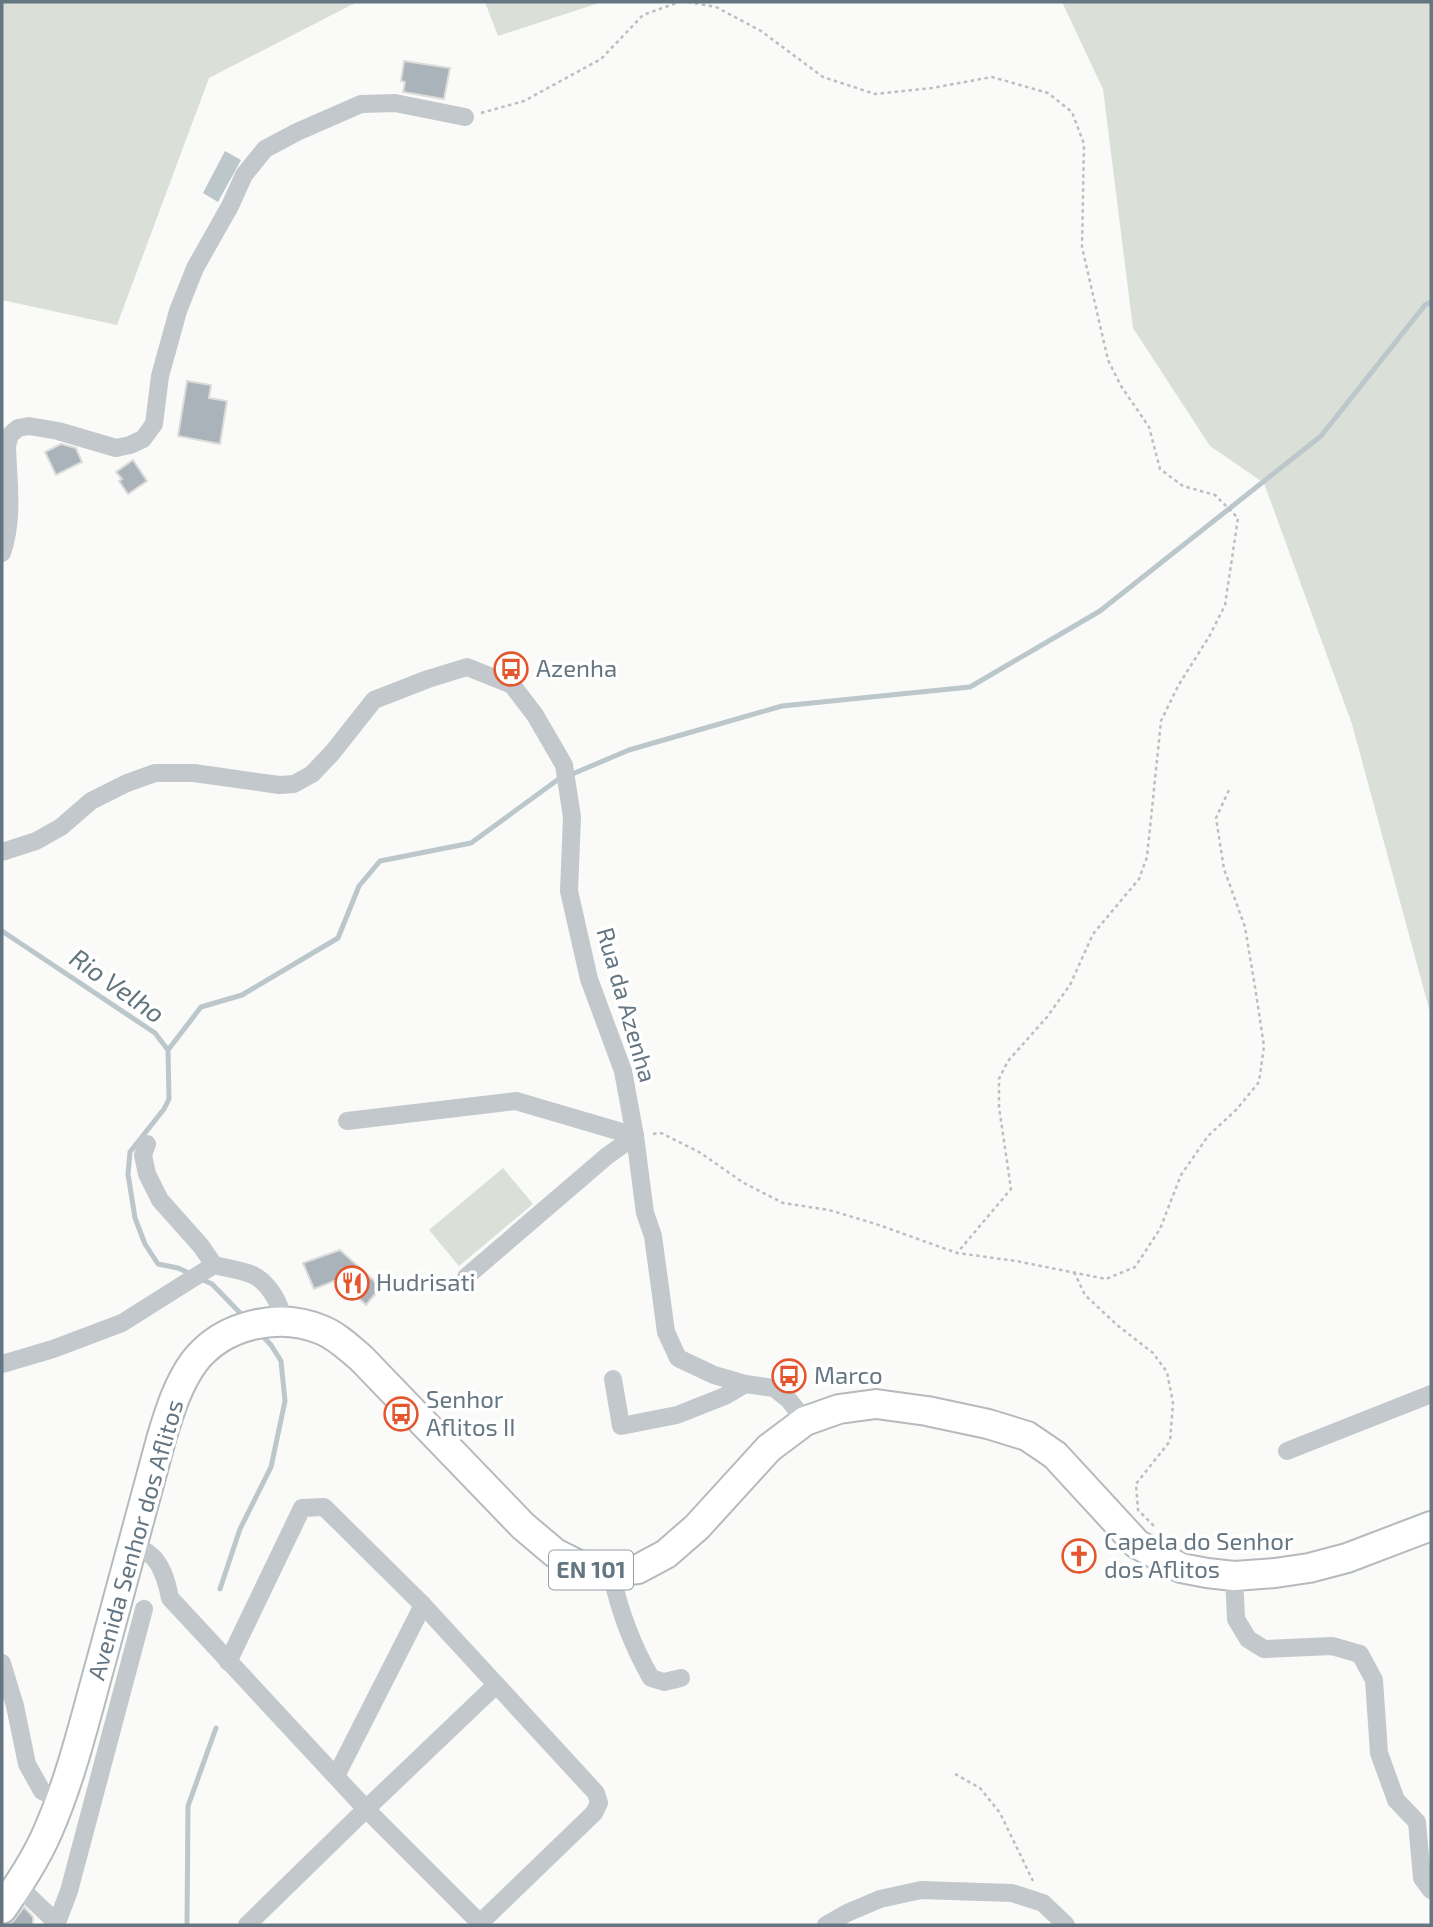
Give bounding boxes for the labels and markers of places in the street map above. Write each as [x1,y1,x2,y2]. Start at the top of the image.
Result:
bus stop icon: Azenha [492,650,530,688]
place label: Azenha [536,653,617,682]
restaurant icon: Hudrisati [333,1264,371,1302]
place label: Hudrisati [376,1267,476,1296]
bus stop icon: Marco [770,1357,808,1395]
place label: Marco [814,1360,883,1389]
place label: Senhor Aflitos II [426,1384,516,1441]
bus stop icon: Senhor Aflitos II [382,1395,420,1433]
place label: Capela do Senhor dos Aflitos [1104,1526,1294,1583]
church icon: Capela do Senhor dos Aflitos [1060,1537,1098,1575]

